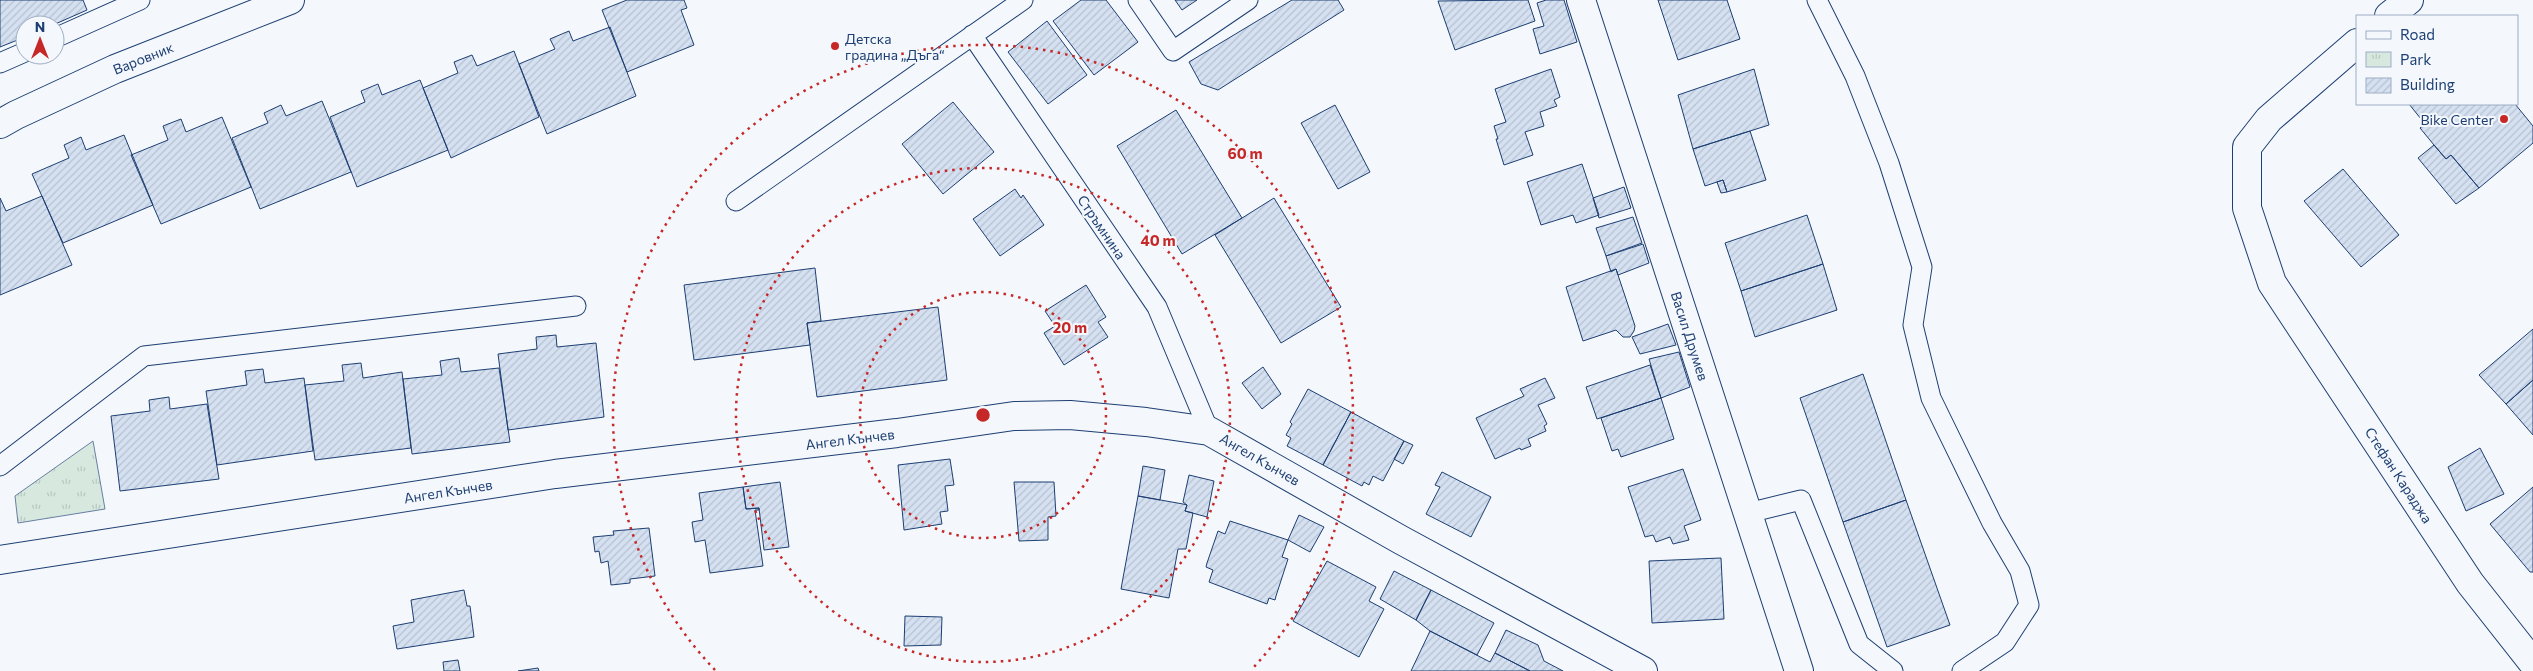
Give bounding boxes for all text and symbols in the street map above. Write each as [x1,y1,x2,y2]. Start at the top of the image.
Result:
north arrow [15,15,65,65]
legend [2356,15,2518,105]
text: N [35,18,45,35]
text: Road [2400,25,2435,43]
place label: Детска градина „Дъга“ [845,30,945,63]
street label: Варовник [110,38,176,78]
marker: Детска градина „Дъга“ [829,40,841,52]
text: Park [2400,50,2431,68]
text: Building [2400,75,2455,93]
place label: Bike Center [2420,111,2494,128]
marker: Bike Center [2498,113,2510,125]
text: 60 m [1227,144,1263,162]
street label: Стръмнина [1074,192,1130,262]
text: 40 m [1140,231,1176,249]
street label: Васил Друмев [1668,289,1712,383]
text: 20 m [1053,318,1087,336]
centre of rings [974,406,992,424]
street label: Стефан Караджа [2362,424,2436,526]
street label: Ангел Кънчев [805,425,895,453]
street label: Ангел Кънчев [1217,429,1303,489]
street label: Ангел Кънчев [403,476,493,506]

